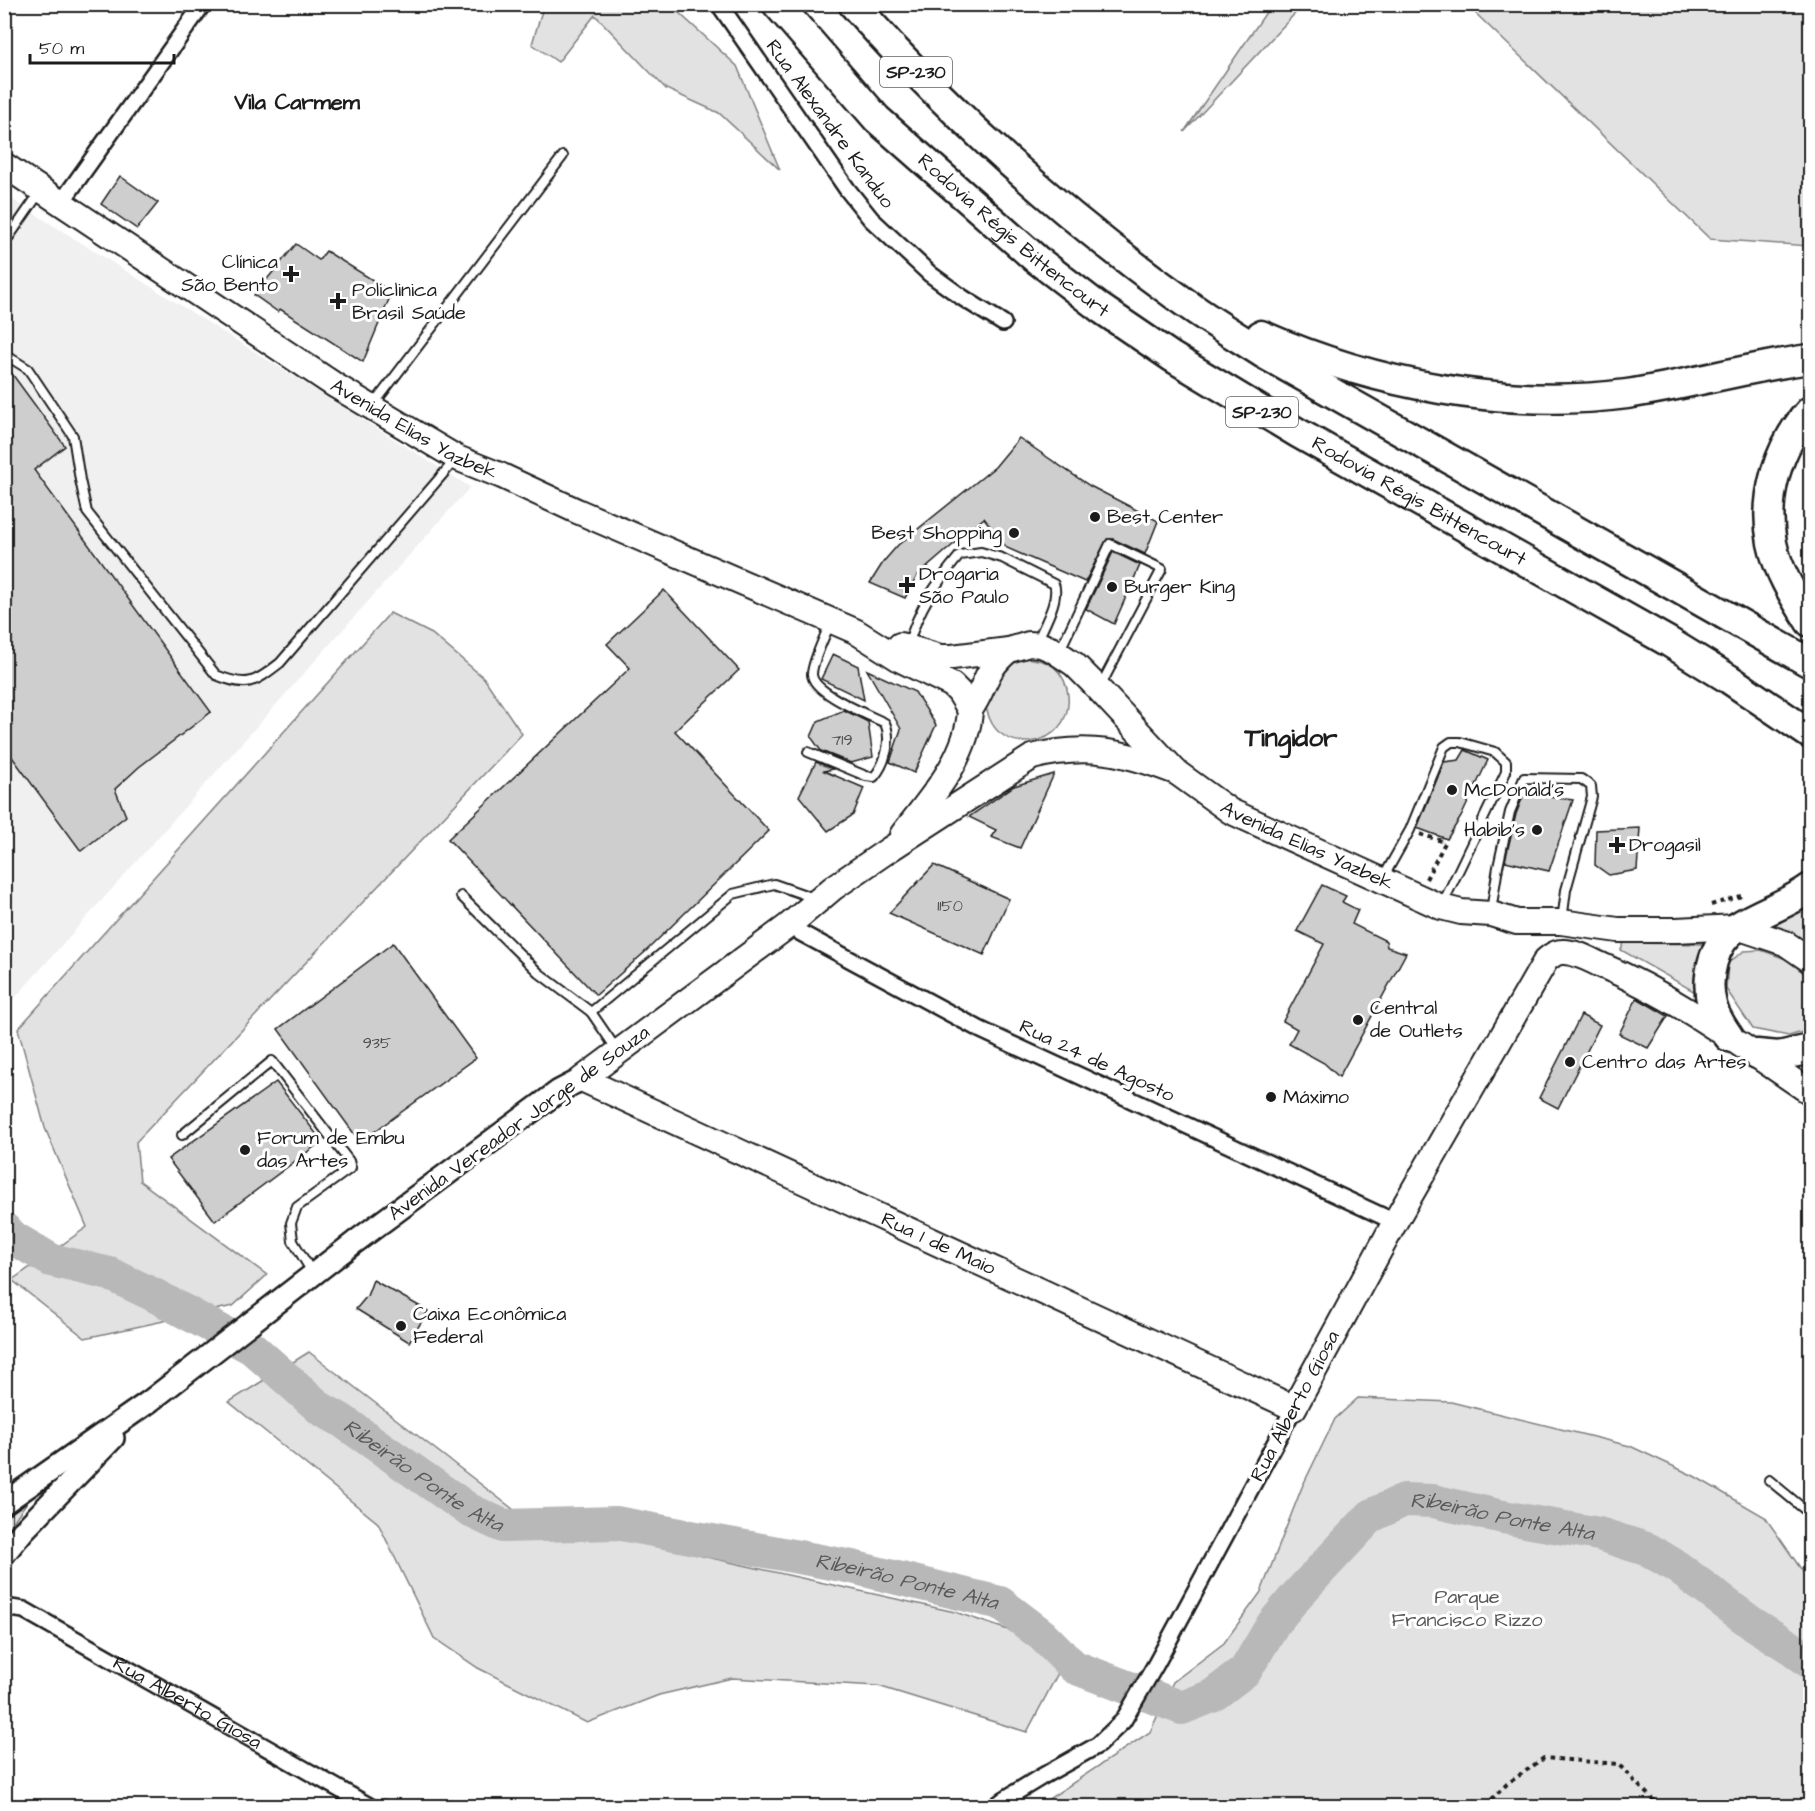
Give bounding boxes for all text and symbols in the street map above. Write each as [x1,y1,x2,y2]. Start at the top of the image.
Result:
scale bar [30,27,174,65]
street label: Rua Alexandre Kanduo [759,34,901,214]
text: 50 m [39,36,84,61]
road number: SP-230 [880,57,952,87]
district label: Vila Carmem [233,87,361,118]
street label: Rodovia Régis Bittencourt [912,147,1115,324]
place label: Clínica São Bento [181,248,278,299]
marker: Clínica São Bento [282,265,300,283]
place label: Policlinica Brasil Saúde [352,276,466,327]
marker: Policlinica Brasil Saúde [329,292,347,310]
street label: Avenida Elias Yazbek [325,372,501,487]
road number: SP-230 [1226,397,1298,427]
street label: Rodovia Régis Bittencourt [1306,429,1532,573]
place label: Best Center [1107,503,1223,531]
marker: Best Center [1088,510,1102,524]
place label: Best Shopping [871,519,1002,548]
marker: Best Shopping [1007,526,1021,540]
place label: Drogaria São Paulo [919,560,1009,611]
place label: Burger King [1124,573,1235,602]
marker: Drogaria São Paulo [900,578,914,592]
marker: Burger King [1105,580,1119,594]
district label: Tingidor [1244,720,1338,759]
house number: 719 [832,729,853,751]
place label: McDonald's [1464,776,1564,804]
marker: McDonald's [1445,783,1459,797]
street label: Avenida Elias Yazbek [1215,794,1398,897]
place label: Habib's [1464,816,1525,844]
marker: Habib's [1530,823,1544,837]
place label: Drogasil [1629,831,1701,860]
marker: Drogasil [1610,838,1624,852]
house number: 1150 [937,895,963,917]
place label: Central de Outlets [1370,994,1463,1045]
street label: Rua 24 de Agosto [1014,1013,1179,1110]
marker: Central de Outlets [1351,1013,1365,1027]
street label: Avenida Vereador Jorge de Souza [383,1019,656,1228]
house number: 935 [363,1032,392,1054]
place label: Centro das Artes [1582,1048,1747,1076]
marker: Centro das Artes [1563,1055,1577,1069]
place label: Máximo [1283,1083,1349,1111]
marker: Máximo [1264,1090,1278,1104]
place label: Forum de Embu das Artes [257,1124,405,1175]
marker: Forum de Embu das Artes [238,1143,252,1157]
street label: Rua 1 de Maio [877,1205,1000,1282]
place label: Caixa Econômica Federal [413,1300,566,1351]
marker: Caixa Econômica Federal [394,1319,408,1333]
street label: Rua Alberto Giosa [1243,1326,1347,1486]
water label: Ribeirão Ponte Alta [338,1412,510,1539]
water label: Ribeirão Ponte Alta [1410,1486,1598,1548]
water label: Ribeirão Ponte Alta [813,1546,1003,1617]
park label: Parque Francisco Rizzo [1391,1583,1543,1634]
street label: Rua Alberto Giosa [108,1649,267,1756]

